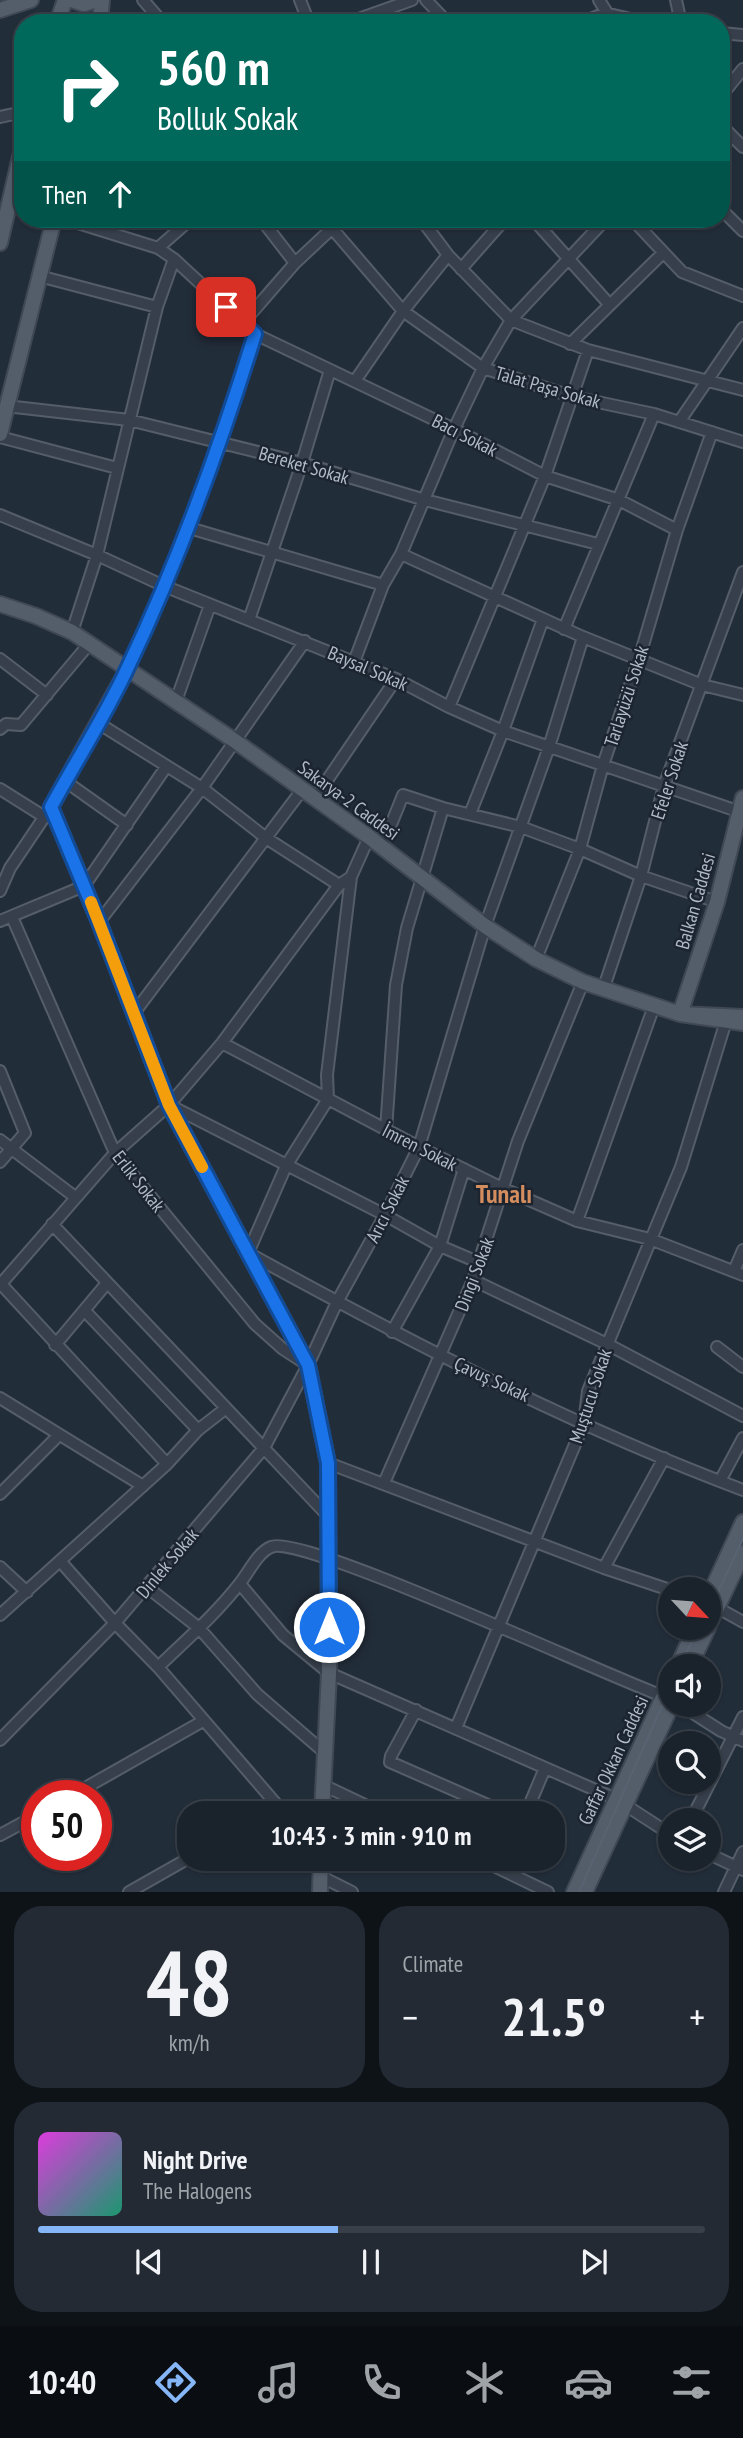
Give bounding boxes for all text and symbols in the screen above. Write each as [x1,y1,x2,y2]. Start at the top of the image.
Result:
text: 560 m [157,35,270,99]
icon: right [42,42,133,133]
text: Bolluk Sokak [157,97,298,139]
icon: ahead [101,175,139,213]
text: Then [42,178,87,211]
pin [196,277,256,337]
icon: arrive [207,288,245,326]
street label: Talat Paşa Sokak [493,361,604,414]
street label: Bacı Sokak [428,408,502,462]
street label: Bereket Sokak [256,441,353,489]
street label: Baysal Sokak [324,640,412,696]
street label: Tarlayüzü Sokak [598,642,654,750]
street label: Efeler Sokak [645,737,693,822]
street label: Sakarya-2 Caddesi [294,755,404,845]
street label: Balkan Caddesi [670,850,720,952]
street label: İmren Sokak [379,1118,462,1176]
street label: Erlik Sokak [108,1145,171,1217]
street label: Arıcı Sokak [360,1171,414,1246]
district label: Tunalı [476,1177,532,1210]
street label: Dingi Sokak [449,1233,499,1314]
street label: Muştucu Sokak [563,1345,617,1446]
street label: Çavuş Sokak [450,1351,534,1407]
street label: Dinlek Sokak [131,1523,204,1603]
north arrow [658,1577,721,1640]
map controls [658,1577,721,1871]
position arrow [292,1590,366,1664]
button: sound [658,1654,721,1717]
street label: Gaffar Okkan Caddesi [573,1692,653,1828]
button: search [658,1731,721,1794]
speed limit sign: 50 [21,1780,112,1871]
button: layers [658,1808,721,1871]
text: 10:43 · 3 min · 910 m [271,1819,471,1852]
text: 48 [146,1923,233,2041]
text: Climate [403,1949,463,1978]
text: 21.5° [501,1983,606,2050]
text: − [403,1992,418,2041]
text: + [689,1992,705,2041]
text: km/h [169,2028,210,2057]
text: Night Drive [143,2143,248,2176]
text: The Halogens [143,2176,252,2205]
icon: previous [130,2243,168,2281]
icon: pause [352,2243,390,2281]
icon: next [575,2243,613,2281]
icon: directions [151,2358,200,2407]
icon: music [254,2358,303,2407]
icon: phone [357,2358,406,2407]
icon: climate [460,2358,509,2407]
icon: car [564,2358,613,2407]
icon: filters [667,2358,716,2407]
text: 10:40 [27,2361,96,2403]

